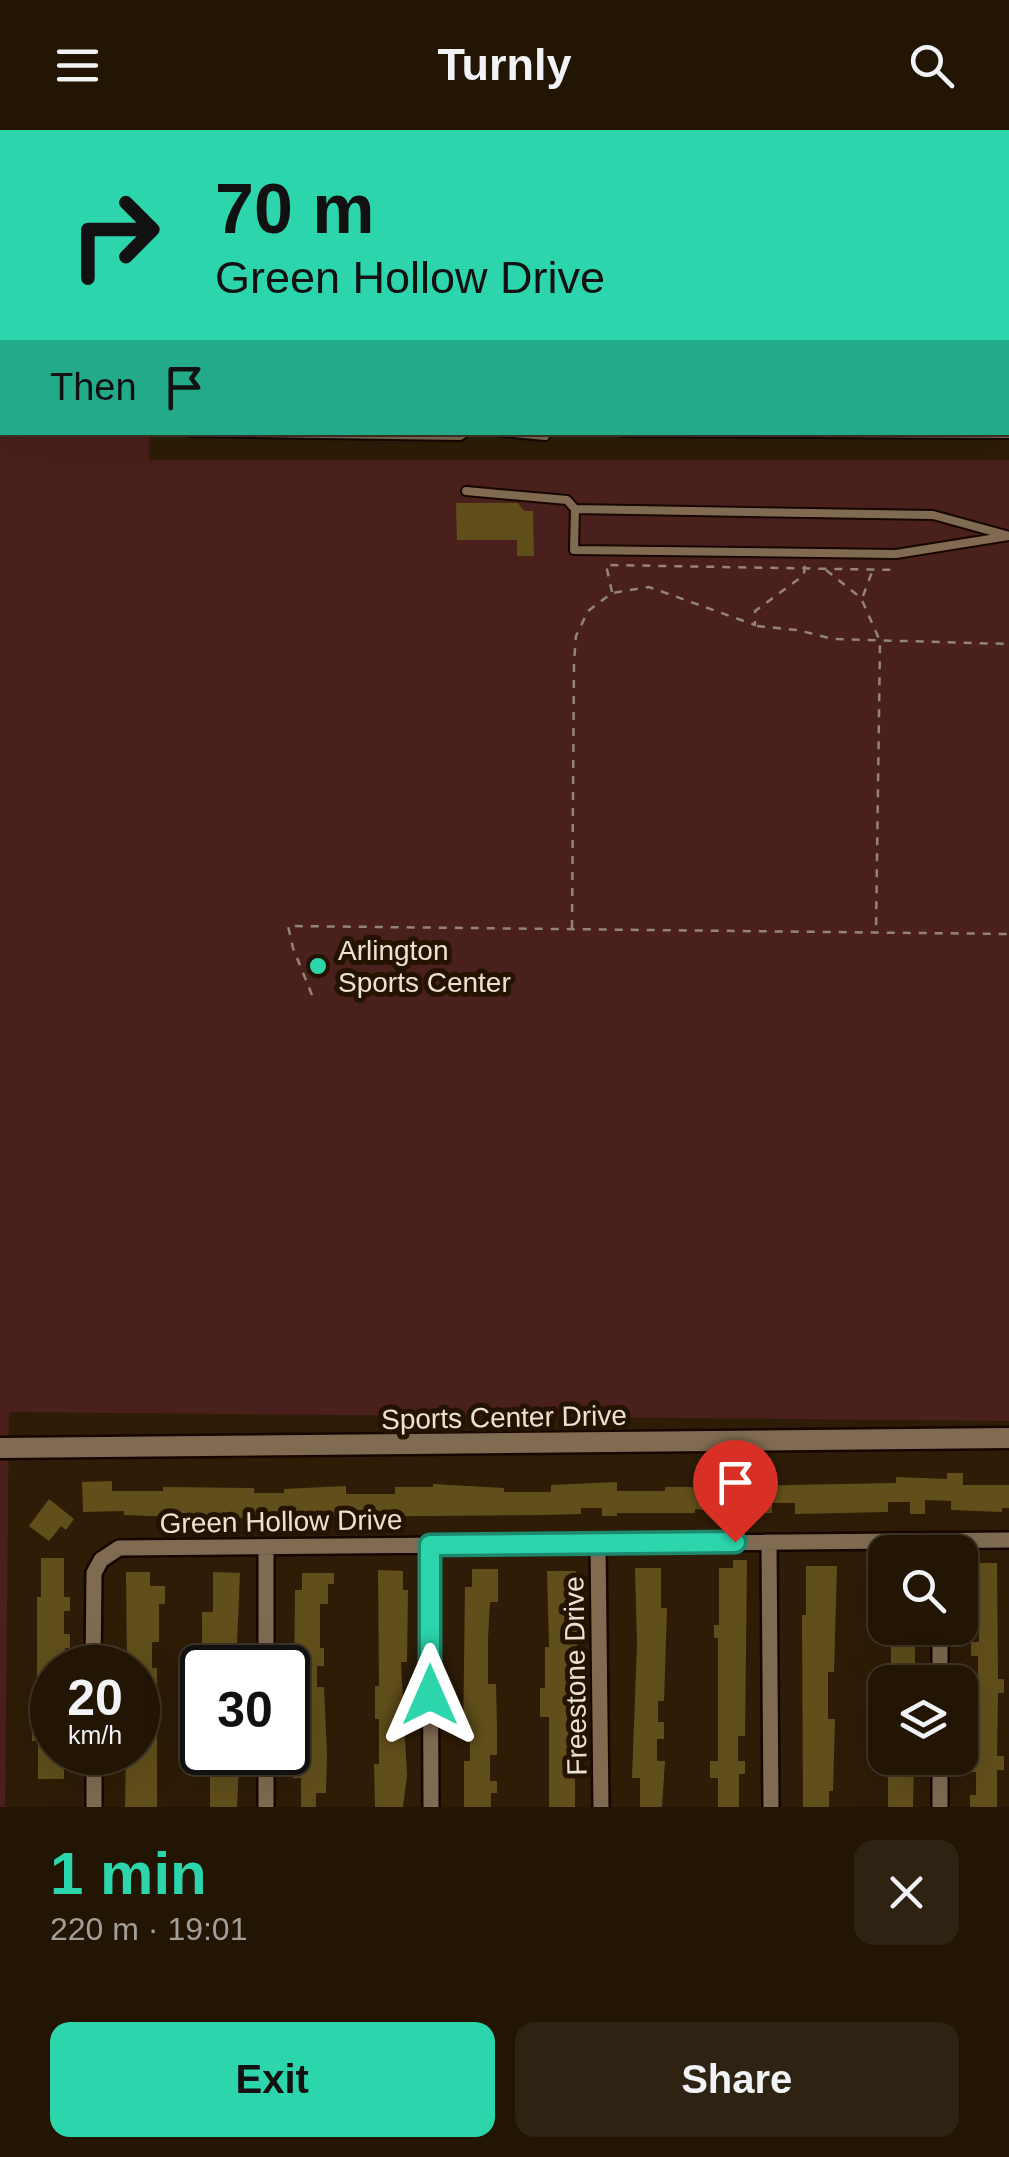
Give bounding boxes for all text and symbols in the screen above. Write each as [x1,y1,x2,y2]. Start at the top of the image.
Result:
icon: menu [50,38,105,93]
icon: search [904,38,959,93]
text: Turnly [437,39,572,90]
icon: right [50,170,180,300]
text: 70 m [215,170,375,248]
text: Green Hollow Drive [215,252,605,303]
icon: arrive [157,360,212,415]
text: Then [50,366,137,408]
place label: Arlington Sports Center [338,935,511,998]
marker: Arlington Sports Center [307,955,329,977]
street label: Sports Center Drive [381,1400,627,1435]
pin [693,1440,778,1543]
icon: arrive [708,1455,763,1510]
street label: Green Hollow Drive [159,1504,403,1539]
map controls [868,1535,978,1775]
button: search [868,1535,978,1645]
street label: Freestone Drive [558,1576,593,1776]
position arrow [378,1643,482,1747]
speed limit sign: 30 [180,1645,310,1775]
button: layers [868,1665,978,1775]
text: 20 [67,1670,123,1726]
text: km/h [68,1721,122,1749]
text: 1 min [50,1840,207,1907]
button: close [854,1840,959,1945]
text: 220 m · 19:01 [50,1911,247,1947]
button: Exit [50,2022,495,2137]
button: Share [515,2022,959,2137]

